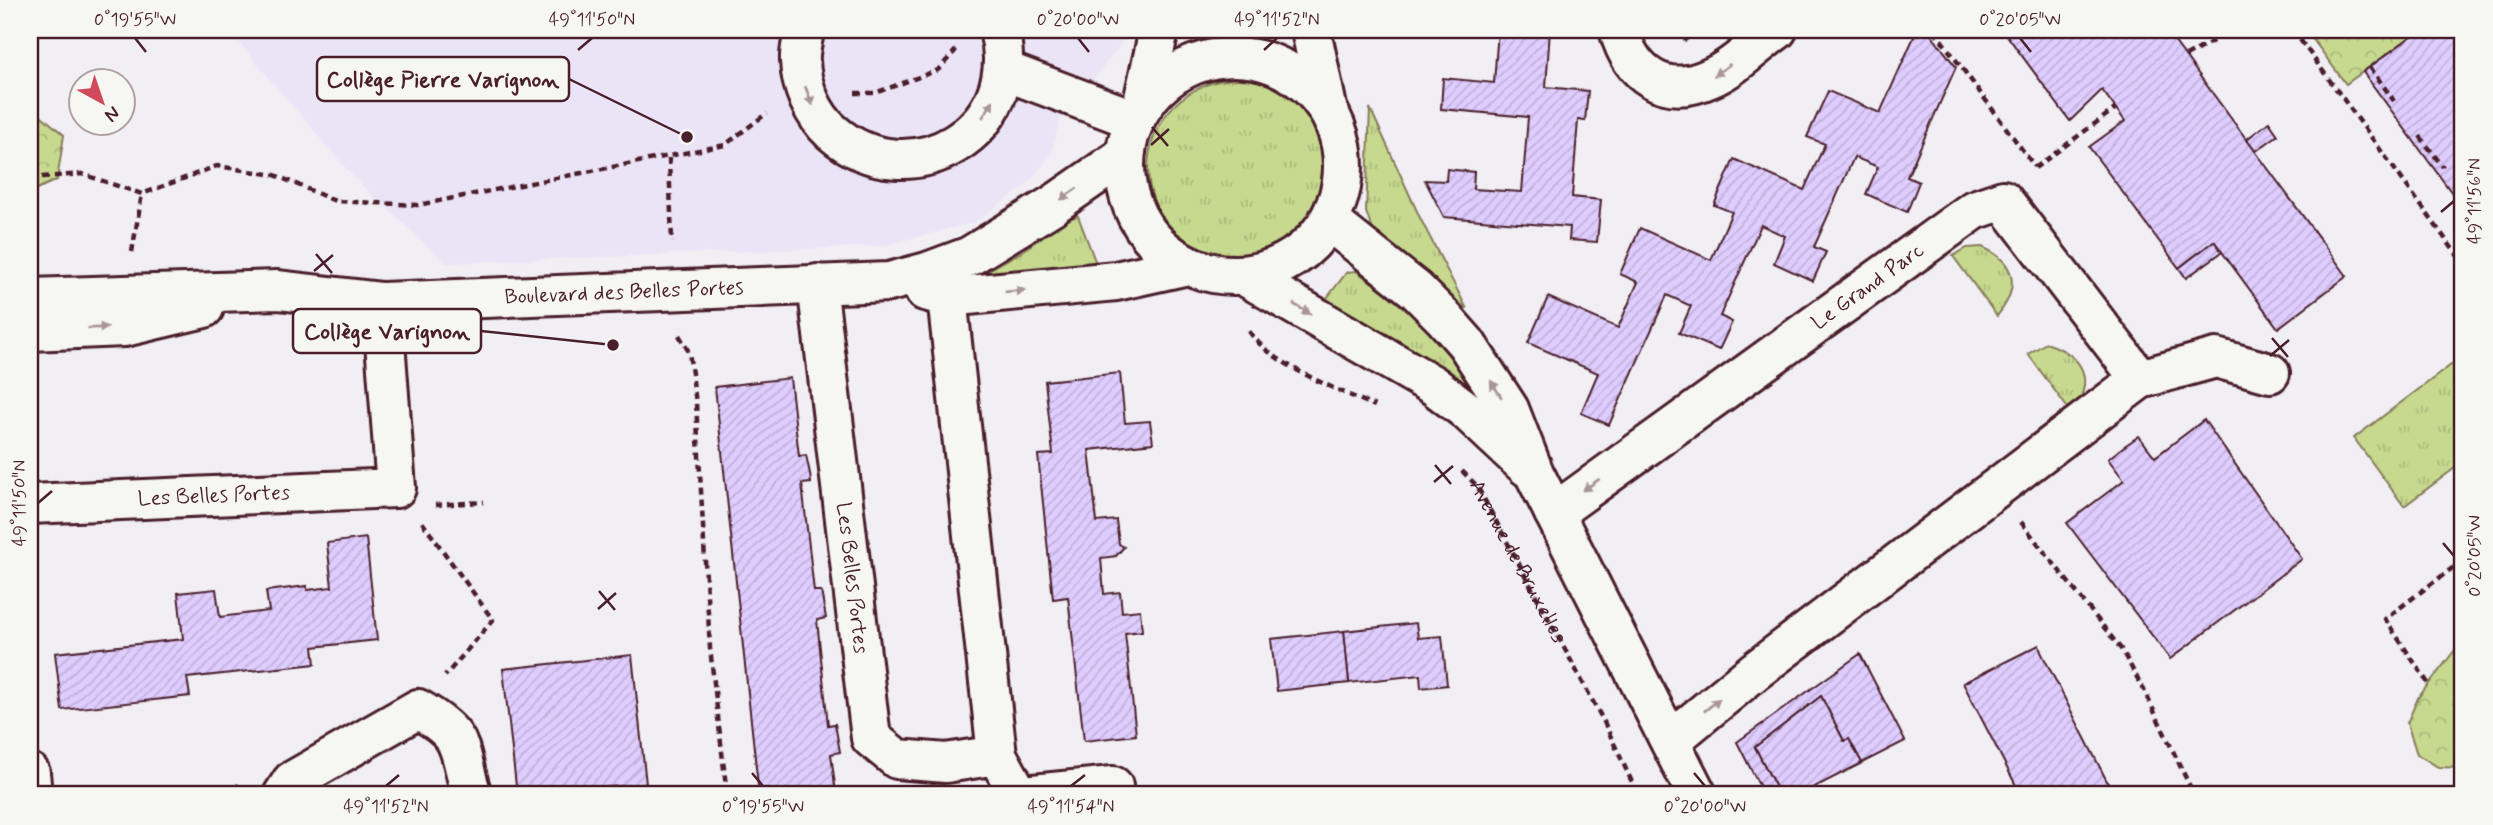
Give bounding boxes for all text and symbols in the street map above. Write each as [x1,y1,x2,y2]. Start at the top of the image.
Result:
text: 0°19'55"W [94,8,176,32]
text: 49°11'50"N [549,8,635,32]
text: 0°20'00"W [1037,8,1119,32]
text: 49°11'52"N [1234,8,1320,32]
text: 0°20'05"W [1979,8,2061,32]
callout: Collège Pierre Varignon [317,57,569,101]
one-way arrow [1713,63,1731,77]
north arrow [66,66,136,136]
text: Collège Pierre Varignon [327,66,560,96]
one-way arrow [803,86,814,107]
one-way arrow [982,99,995,119]
text: N [99,100,125,128]
text: 49°11'56"N [2463,158,2487,244]
one-way arrow [1060,187,1078,201]
street label: Le Grand Parc [1806,236,1930,337]
street label: Boulevard des Belles Portes [504,274,744,311]
one-way arrow [1005,285,1027,296]
one-way arrow [1292,303,1311,315]
callout: Collège Varignon [293,309,481,353]
text: Collège Varignon [304,318,471,348]
one-way arrow [87,323,109,334]
one-way arrow [1489,380,1503,398]
text: 49°11'50"N [8,460,32,546]
street label: Avenue de Bruxelles [1462,475,1573,648]
one-way arrow [1582,478,1600,492]
street label: Les Belles Portes [137,479,291,513]
street label: Les Belles Portes [829,501,875,655]
text: 0°20'05"W [2463,515,2487,597]
one-way arrow [1703,698,1721,713]
text: 49°11'52"N [343,795,429,819]
text: 0°19'55"W [722,795,804,819]
text: 49°11'54"N [1027,795,1115,819]
text: 0°20'00"W [1664,795,1746,819]

